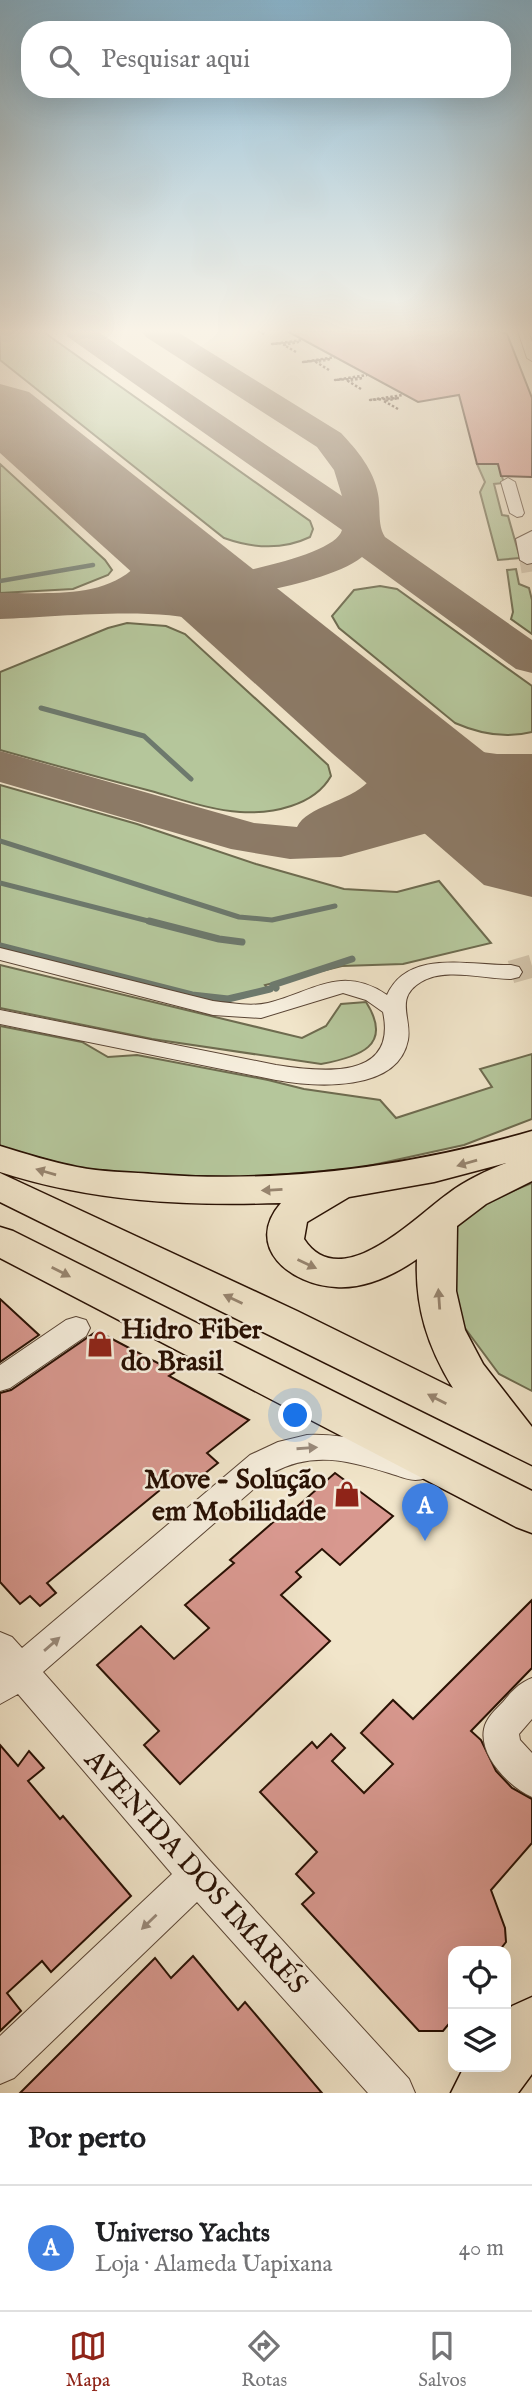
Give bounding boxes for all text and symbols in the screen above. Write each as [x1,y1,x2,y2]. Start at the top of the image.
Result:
search box [21,21,511,98]
icon: search [45,41,83,79]
text: Pesquisar aqui [101,43,250,76]
one-way arrow [456,1159,477,1169]
one-way arrow [35,1167,56,1177]
one-way arrow [261,1184,283,1195]
one-way arrow [297,1258,317,1270]
one-way arrow [51,1266,71,1277]
one-way arrow [433,1288,444,1310]
one-way arrow [223,1293,243,1304]
place label: Hidro Fiber do Brasil [121,1313,263,1380]
shop icon: Hidro Fiber do Brasil [85,1329,115,1359]
one-way arrow [427,1394,447,1405]
your location [278,1398,312,1432]
one-way arrow [297,1442,319,1453]
place label: Move - Solução em Mobilidade [144,1463,326,1530]
shop icon: Move - Solução em Mobilidade [332,1479,362,1509]
pin: A [402,1483,448,1541]
one-way arrow [44,1637,61,1652]
street label: AVENIDA DOS IMARÉS [75,1742,315,2002]
one-way arrow [140,1913,157,1930]
map controls [448,1946,511,2072]
button: locate [448,1946,511,2009]
button: layers [448,2009,511,2072]
text: Por perto [28,2120,146,2158]
text: Universo Yachts [95,2217,270,2250]
text: A [43,2234,59,2263]
text: 40 m [459,2234,504,2263]
text: Loja · Alameda Uapixana [95,2250,332,2279]
tab: Mapa [66,2327,110,2393]
tab: Rotas [241,2327,287,2393]
tab: Salvos [418,2327,466,2393]

